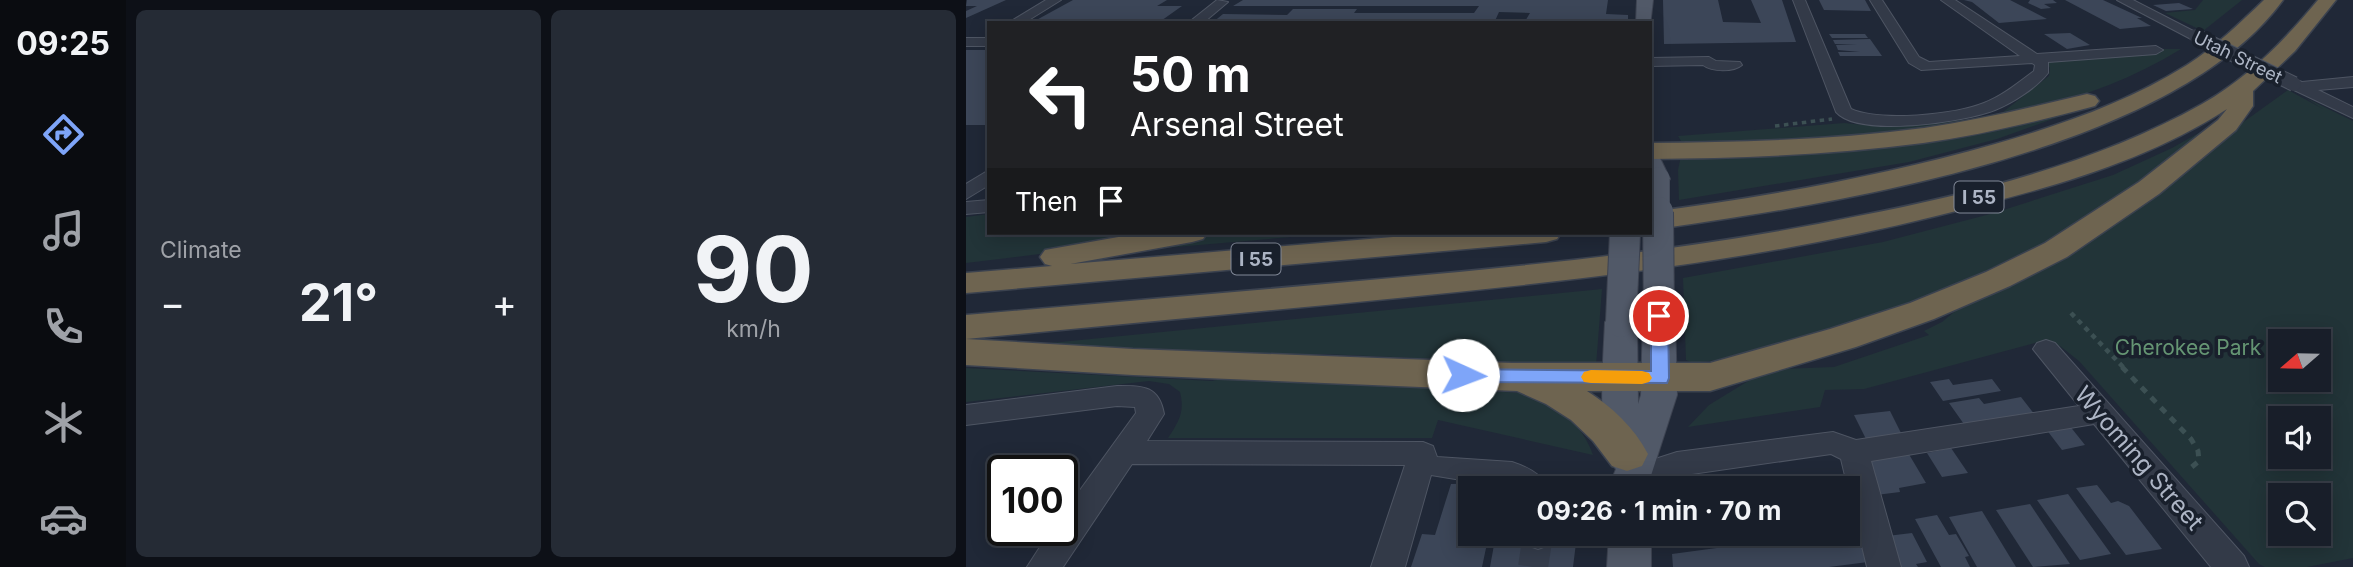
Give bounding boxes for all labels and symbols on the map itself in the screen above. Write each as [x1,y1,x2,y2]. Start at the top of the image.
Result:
street label: Utah Street [2190,27,2286,88]
road number: I 55 [1954,182,2004,212]
road number: I 55 [1232,244,1280,274]
pin [1629,286,1689,346]
north arrow [2268,329,2331,392]
park label: Cherokee Park [2115,335,2262,360]
position arrow [1426,338,1500,412]
street label: Wyoming Street [2069,380,2210,536]
speed limit sign: 100 [987,455,1078,546]

